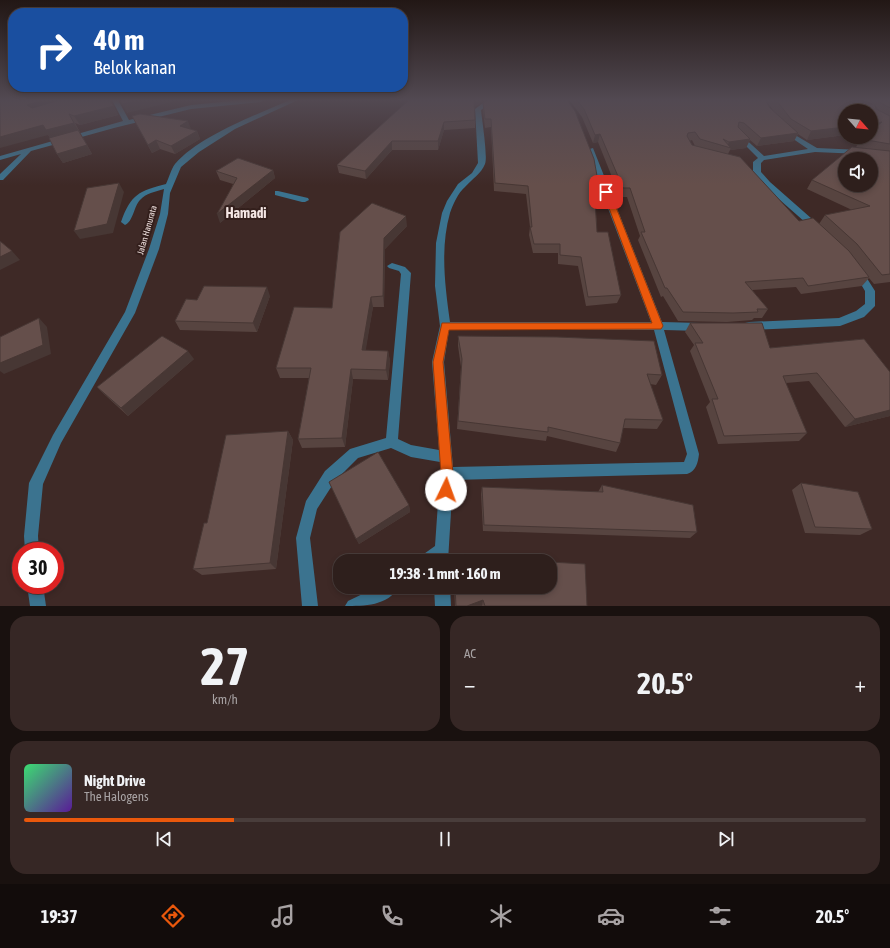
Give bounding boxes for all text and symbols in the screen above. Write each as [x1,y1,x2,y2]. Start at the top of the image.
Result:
icon: right [28,24,80,76]
text: 40 m [94,24,144,56]
text: Belok kanan [94,57,176,78]
north arrow [838,104,878,144]
map controls [838,104,878,192]
button: sound [838,152,878,192]
pin [589,175,623,209]
icon: arrive [595,181,617,203]
street label: Jalan Hanurata [135,204,159,256]
district label: Hamadi [225,205,267,221]
position arrow [425,469,467,511]
speed limit sign: 30 [12,542,64,594]
text: 19:38 · 1 mnt · 160 m [389,565,501,582]
text: 27 [201,636,249,696]
text: AC [464,646,476,661]
text: 20.5° [637,666,693,700]
text: − [464,671,475,697]
text: + [855,671,866,697]
text: km/h [212,692,238,707]
text: Night Drive [84,772,146,789]
text: The Halogens [84,789,149,804]
icon: previous [153,828,175,850]
icon: pause [434,828,456,850]
icon: next [715,828,737,850]
icon: directions [159,902,187,930]
icon: music [269,902,297,930]
icon: phone [378,902,406,930]
icon: climate [487,902,515,930]
icon: car [597,902,625,930]
icon: filters [706,902,734,930]
text: 19:37 [41,906,78,927]
text: 20.5° [816,906,849,927]

